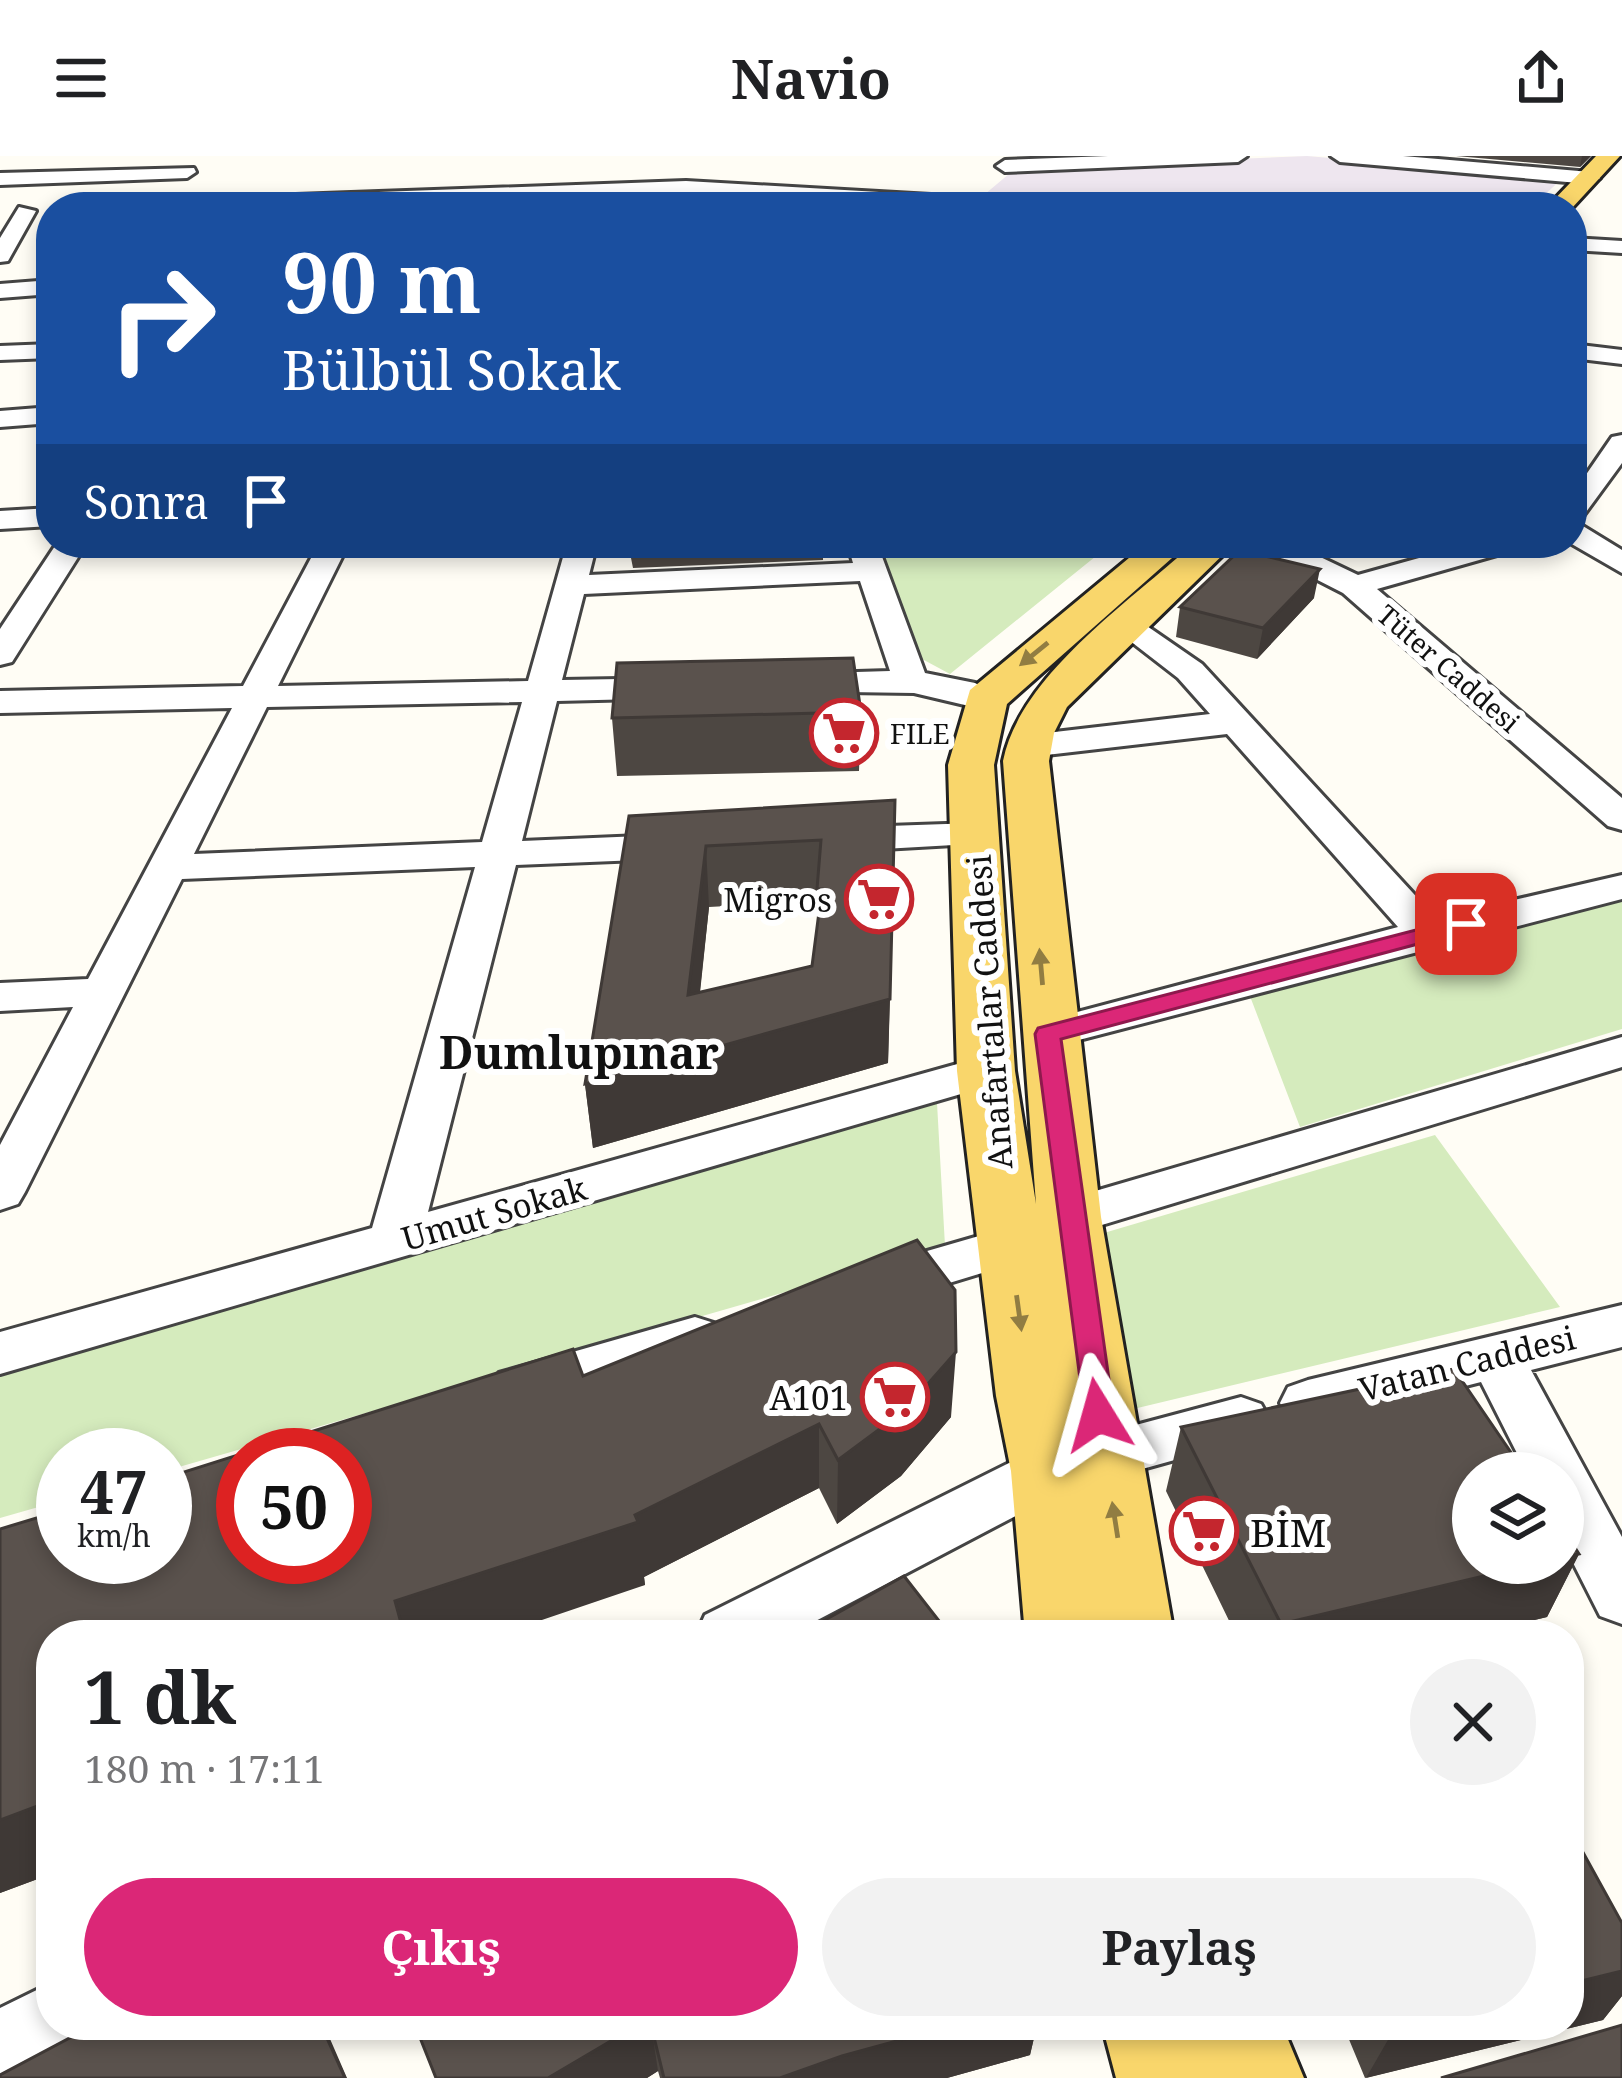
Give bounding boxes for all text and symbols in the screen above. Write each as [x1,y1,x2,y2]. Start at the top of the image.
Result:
text: Navio [731,41,891,115]
icon: menu [48,45,114,111]
icon: share [1508,45,1574,111]
text: 90 m [282,223,482,338]
icon: right [84,240,240,396]
text: Bülbül Sokak [282,332,621,406]
icon: arrive [233,468,299,534]
text: Sonra [84,471,209,532]
street label: Tüter Caddesi [1370,596,1528,740]
one-way arrow [1019,641,1050,666]
supermarket icon: FILE [809,698,879,768]
place label: FILE [890,715,949,752]
street label: Anafartalar Caddesi [956,853,1022,1171]
supermarket icon: Migros [844,864,914,934]
pin [1415,873,1517,975]
place label: Migros [723,877,832,922]
icon: arrive [1433,891,1499,957]
one-way arrow [1031,947,1050,985]
district label: Dumlupınar [439,1021,719,1082]
street label: Umut Sokak [396,1165,592,1261]
one-way arrow [1010,1295,1029,1332]
street label: Vatan Caddesi [1354,1314,1580,1412]
position arrow [1035,1352,1161,1478]
supermarket icon: A101 [860,1362,930,1432]
place label: A101 [769,1375,848,1420]
speed limit sign: 50 [216,1428,372,1584]
text: 47 [80,1450,148,1532]
map controls [1452,1452,1584,1584]
button: layers [1452,1452,1584,1584]
supermarket icon: BİM [1169,1496,1239,1566]
one-way arrow [1105,1500,1123,1538]
place label: BİM [1250,1505,1326,1558]
text: km/h [77,1515,151,1556]
text: 1 dk [84,1647,236,1745]
button: close [1410,1659,1536,1785]
text: 180 m · 17:11 [84,1741,325,1794]
button: Çıkış [84,1878,798,2016]
button: Paylaş [822,1878,1536,2016]

